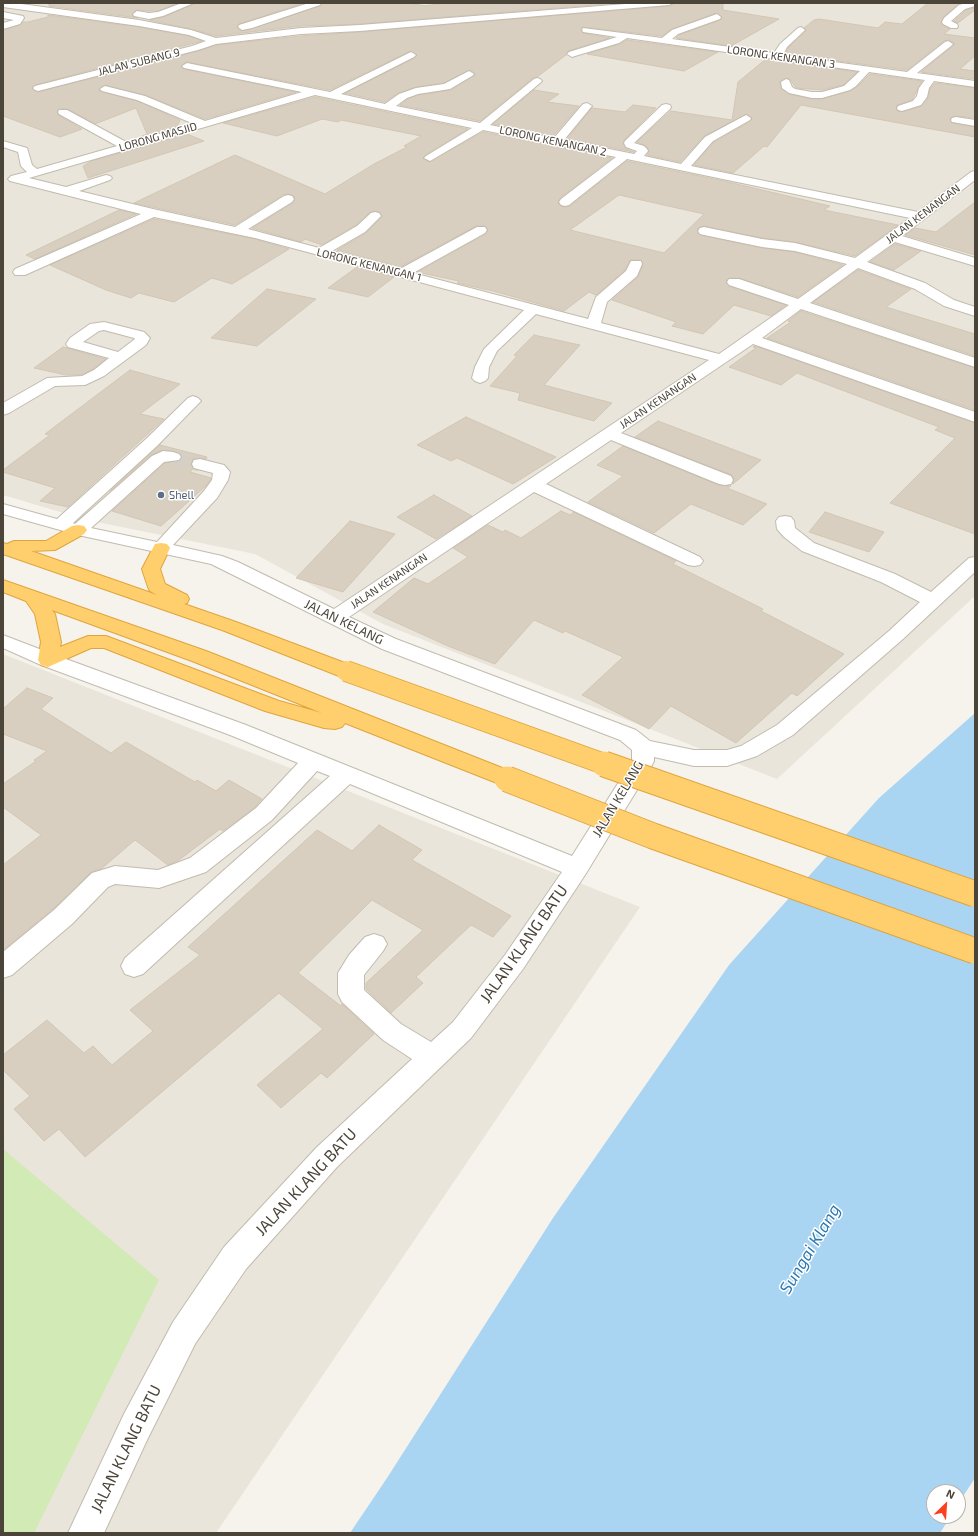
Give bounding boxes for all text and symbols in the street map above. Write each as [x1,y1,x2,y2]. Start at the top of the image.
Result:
street label: LORONG KENANGAN 3 [726,43,836,71]
street label: JALAN SUBANG 9 [97,45,181,79]
street label: LORONG MASJID [117,120,199,154]
street label: LORONG KENANGAN 2 [498,123,608,159]
street label: JALAN KENANGAN [883,182,963,246]
street label: LORONG KENANGAN 1 [315,246,423,284]
street label: JALAN KENANGAN [617,370,699,432]
place label: Shell [169,488,194,502]
marker: Shell [156,490,166,500]
street label: JALAN KENANGAN [348,550,430,612]
street label: JALAN KELANG [302,596,386,648]
street label: JALAN KELANG [589,758,647,840]
street label: JALAN KLANG BATU [476,881,572,1007]
street label: JALAN KLANG BATU [251,1124,361,1240]
water label: Sungai Klang [775,1201,845,1297]
street label: JALAN KLANG BATU [87,1382,165,1516]
north arrow [926,1484,966,1524]
text: N [945,1486,957,1501]

